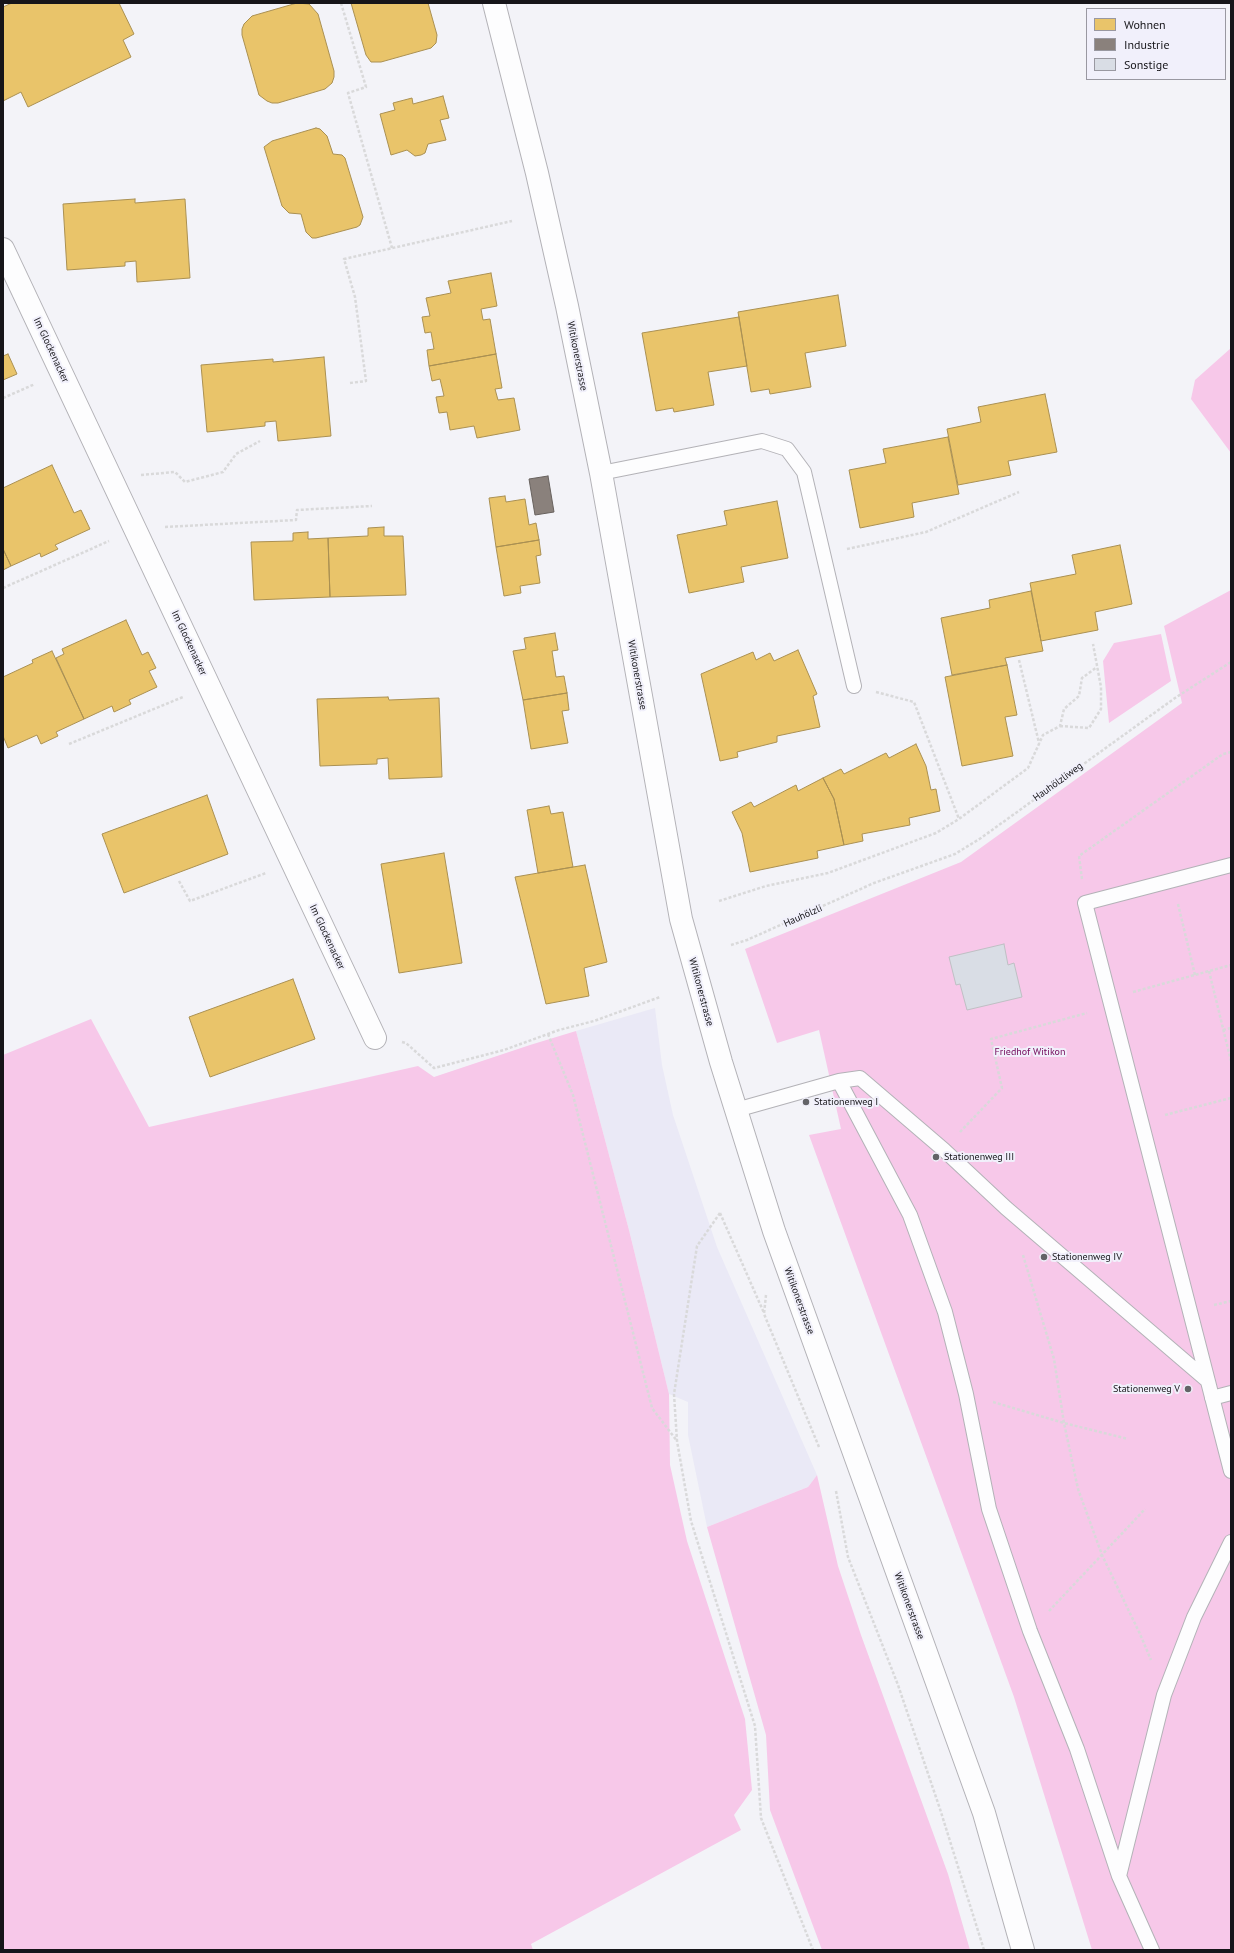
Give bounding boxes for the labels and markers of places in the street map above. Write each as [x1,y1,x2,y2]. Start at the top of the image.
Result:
place label: Stationenweg I [814,1096,878,1108]
marker: Stationenweg I [801,1097,811,1107]
place label: Stationenweg III [944,1151,1014,1163]
marker: Stationenweg III [931,1152,941,1162]
place label: Stationenweg IV [1052,1251,1122,1263]
marker: Stationenweg IV [1039,1252,1049,1262]
place label: Stationenweg V [1113,1383,1180,1395]
marker: Stationenweg V [1183,1384,1193,1394]

